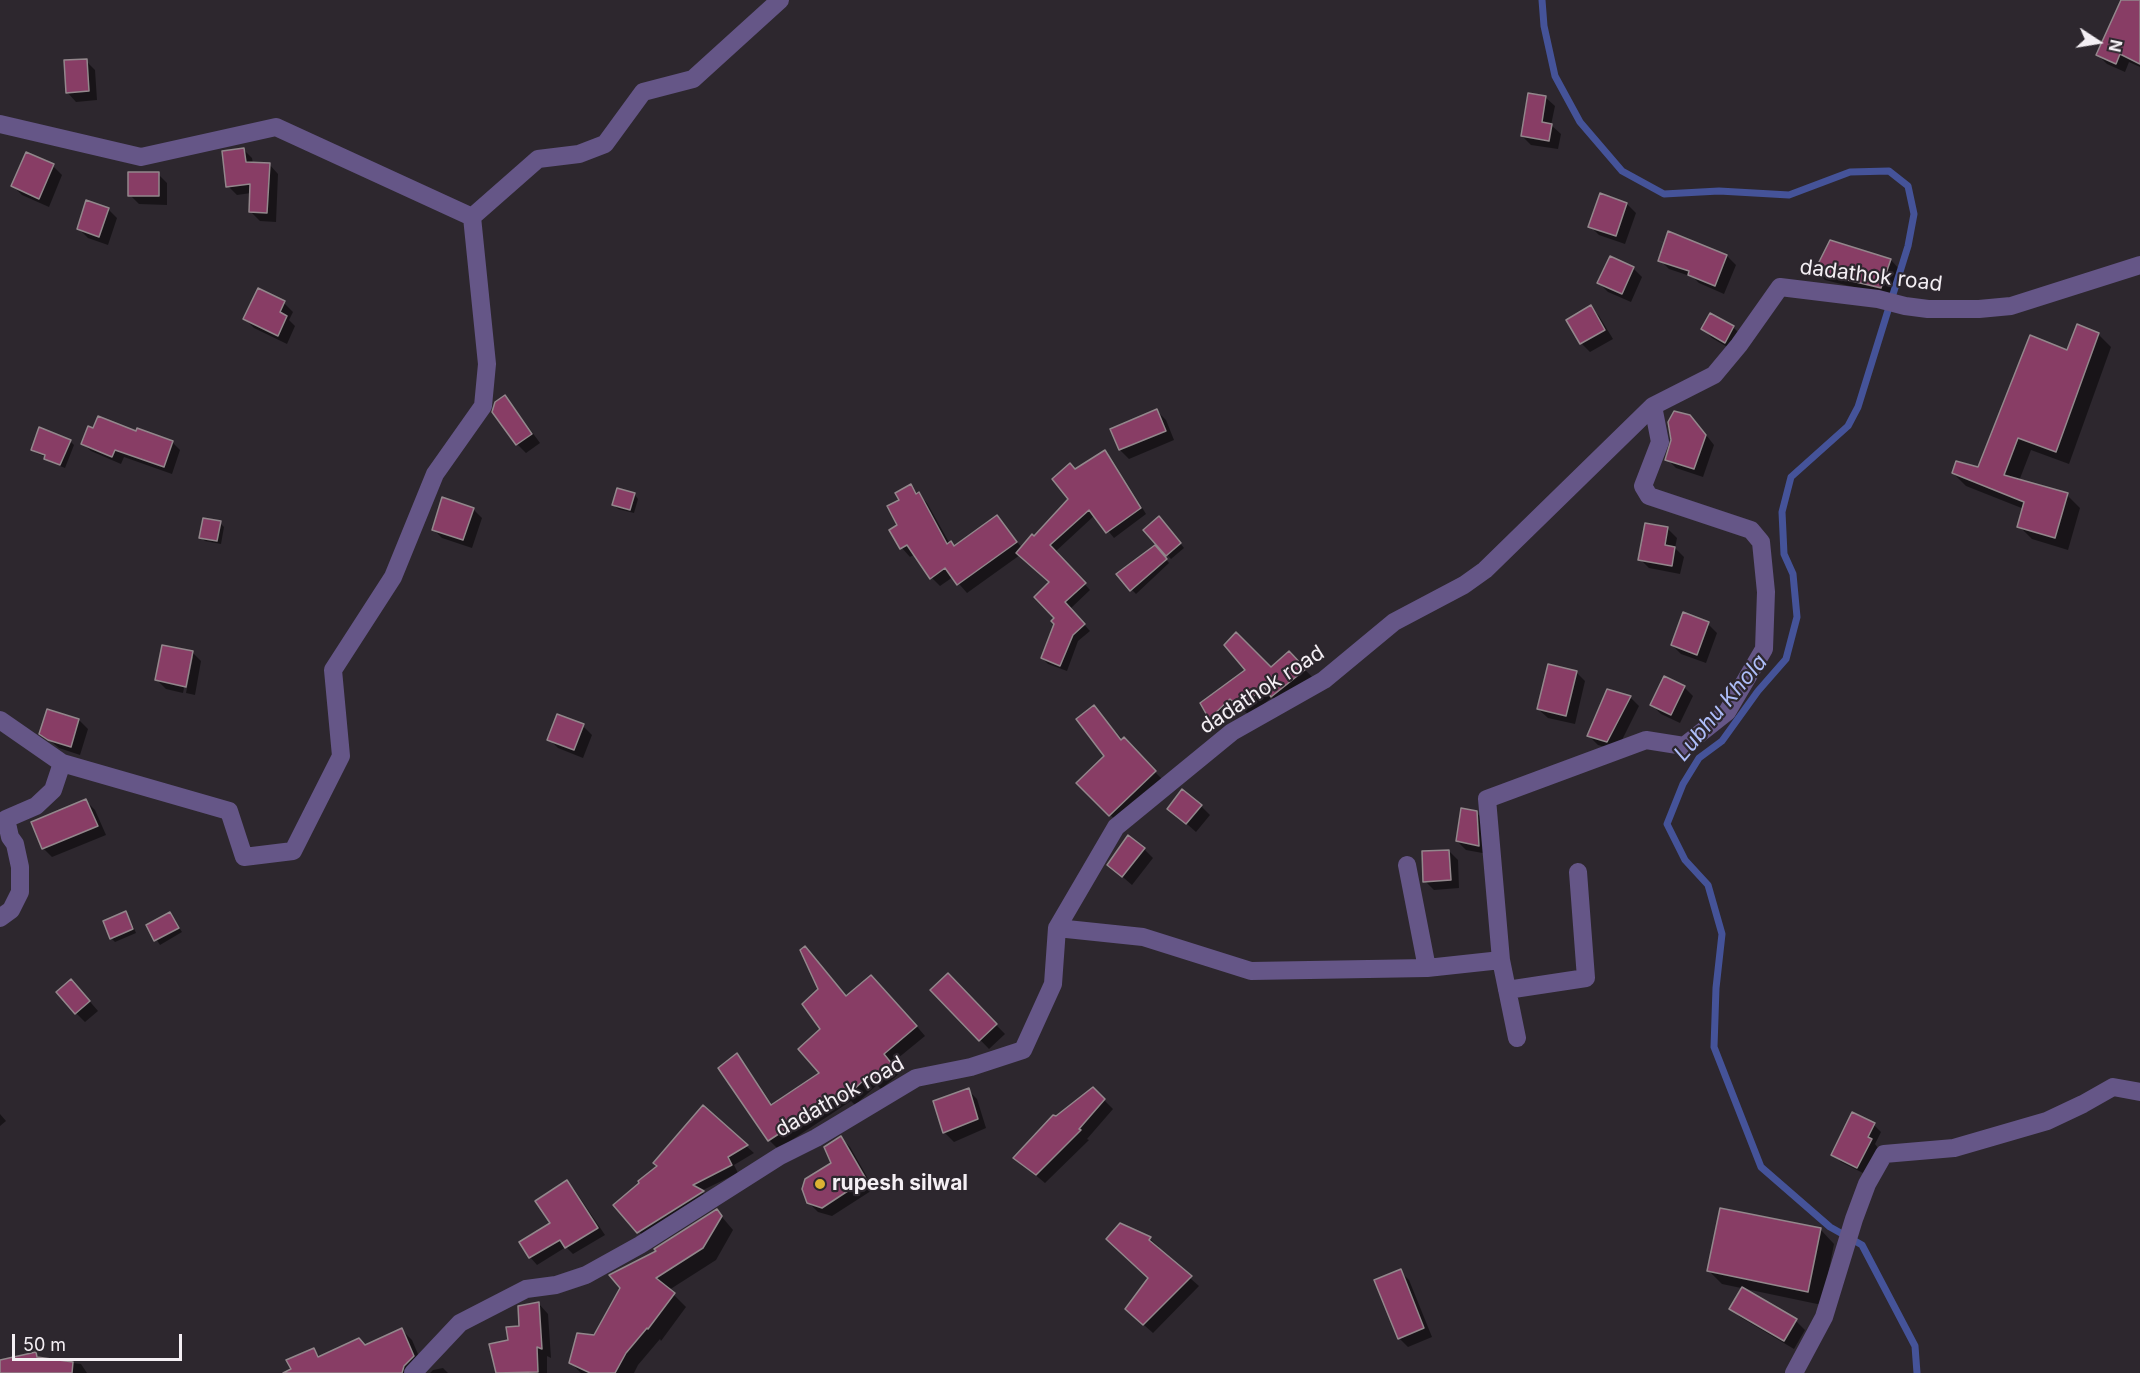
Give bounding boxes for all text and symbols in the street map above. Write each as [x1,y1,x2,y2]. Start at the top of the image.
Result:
north arrow [2068,12,2128,72]
text: N [2105,38,2127,54]
street label: dadathok road [1798,255,1944,297]
street label: dadathok road [1195,640,1329,740]
water label: Lubhu Khola [1669,649,1773,767]
street label: dadathok road [771,1051,909,1143]
place label: rupesh silwal [832,1171,968,1197]
marker: rupesh silwal [813,1177,827,1191]
scale bar [15,1322,184,1360]
text: 50 m [23,1334,66,1355]

